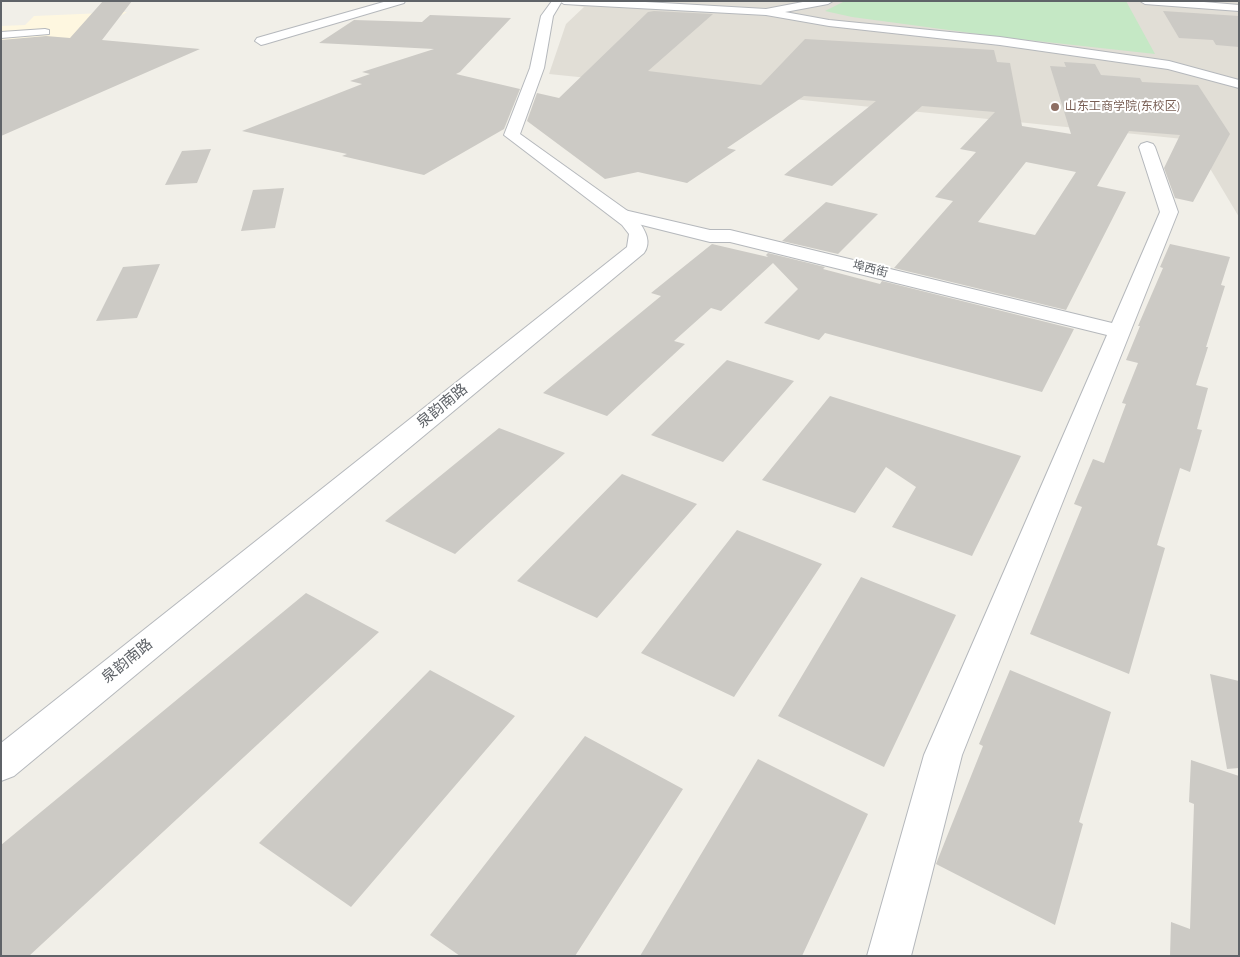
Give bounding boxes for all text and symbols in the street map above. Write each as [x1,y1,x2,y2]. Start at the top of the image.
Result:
place label: 山东工商学院(东校区) [1065,100,1180,114]
marker: 山东工商学院(东校区) [1049,101,1061,113]
street label: 埠西街 [851,259,889,281]
street label: 泉韵南路 [414,381,472,433]
street label: 泉韵南路 [99,636,157,688]

